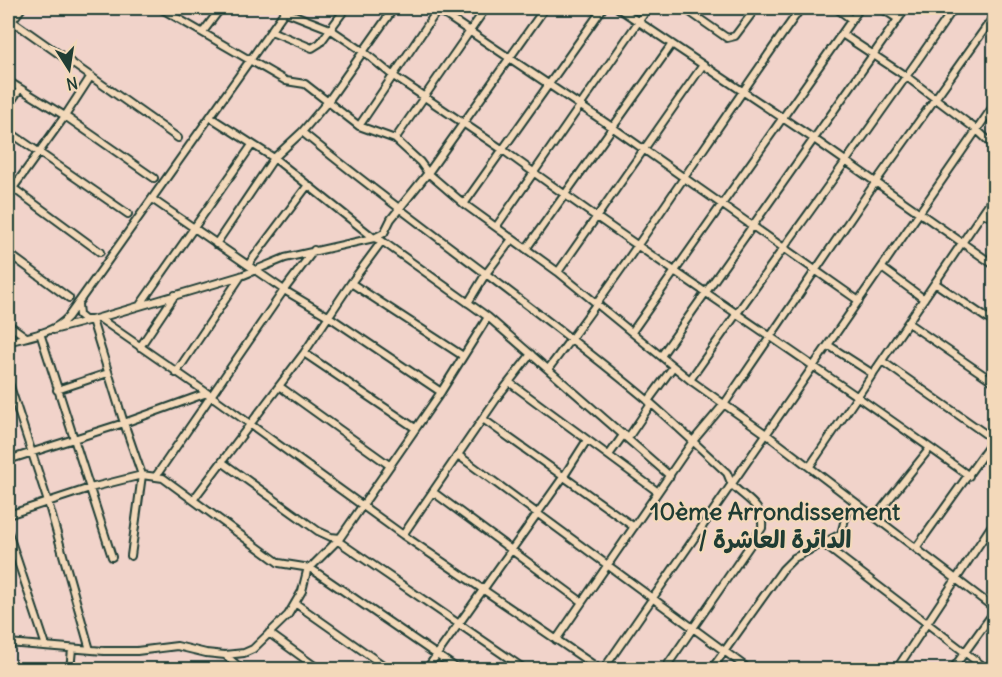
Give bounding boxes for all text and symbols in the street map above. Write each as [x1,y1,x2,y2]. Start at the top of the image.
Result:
north arrow [39,39,99,99]
text: N [65,73,80,95]
district label: 10ème Arrondissement / الدائرة العاشرة [650,496,901,554]

